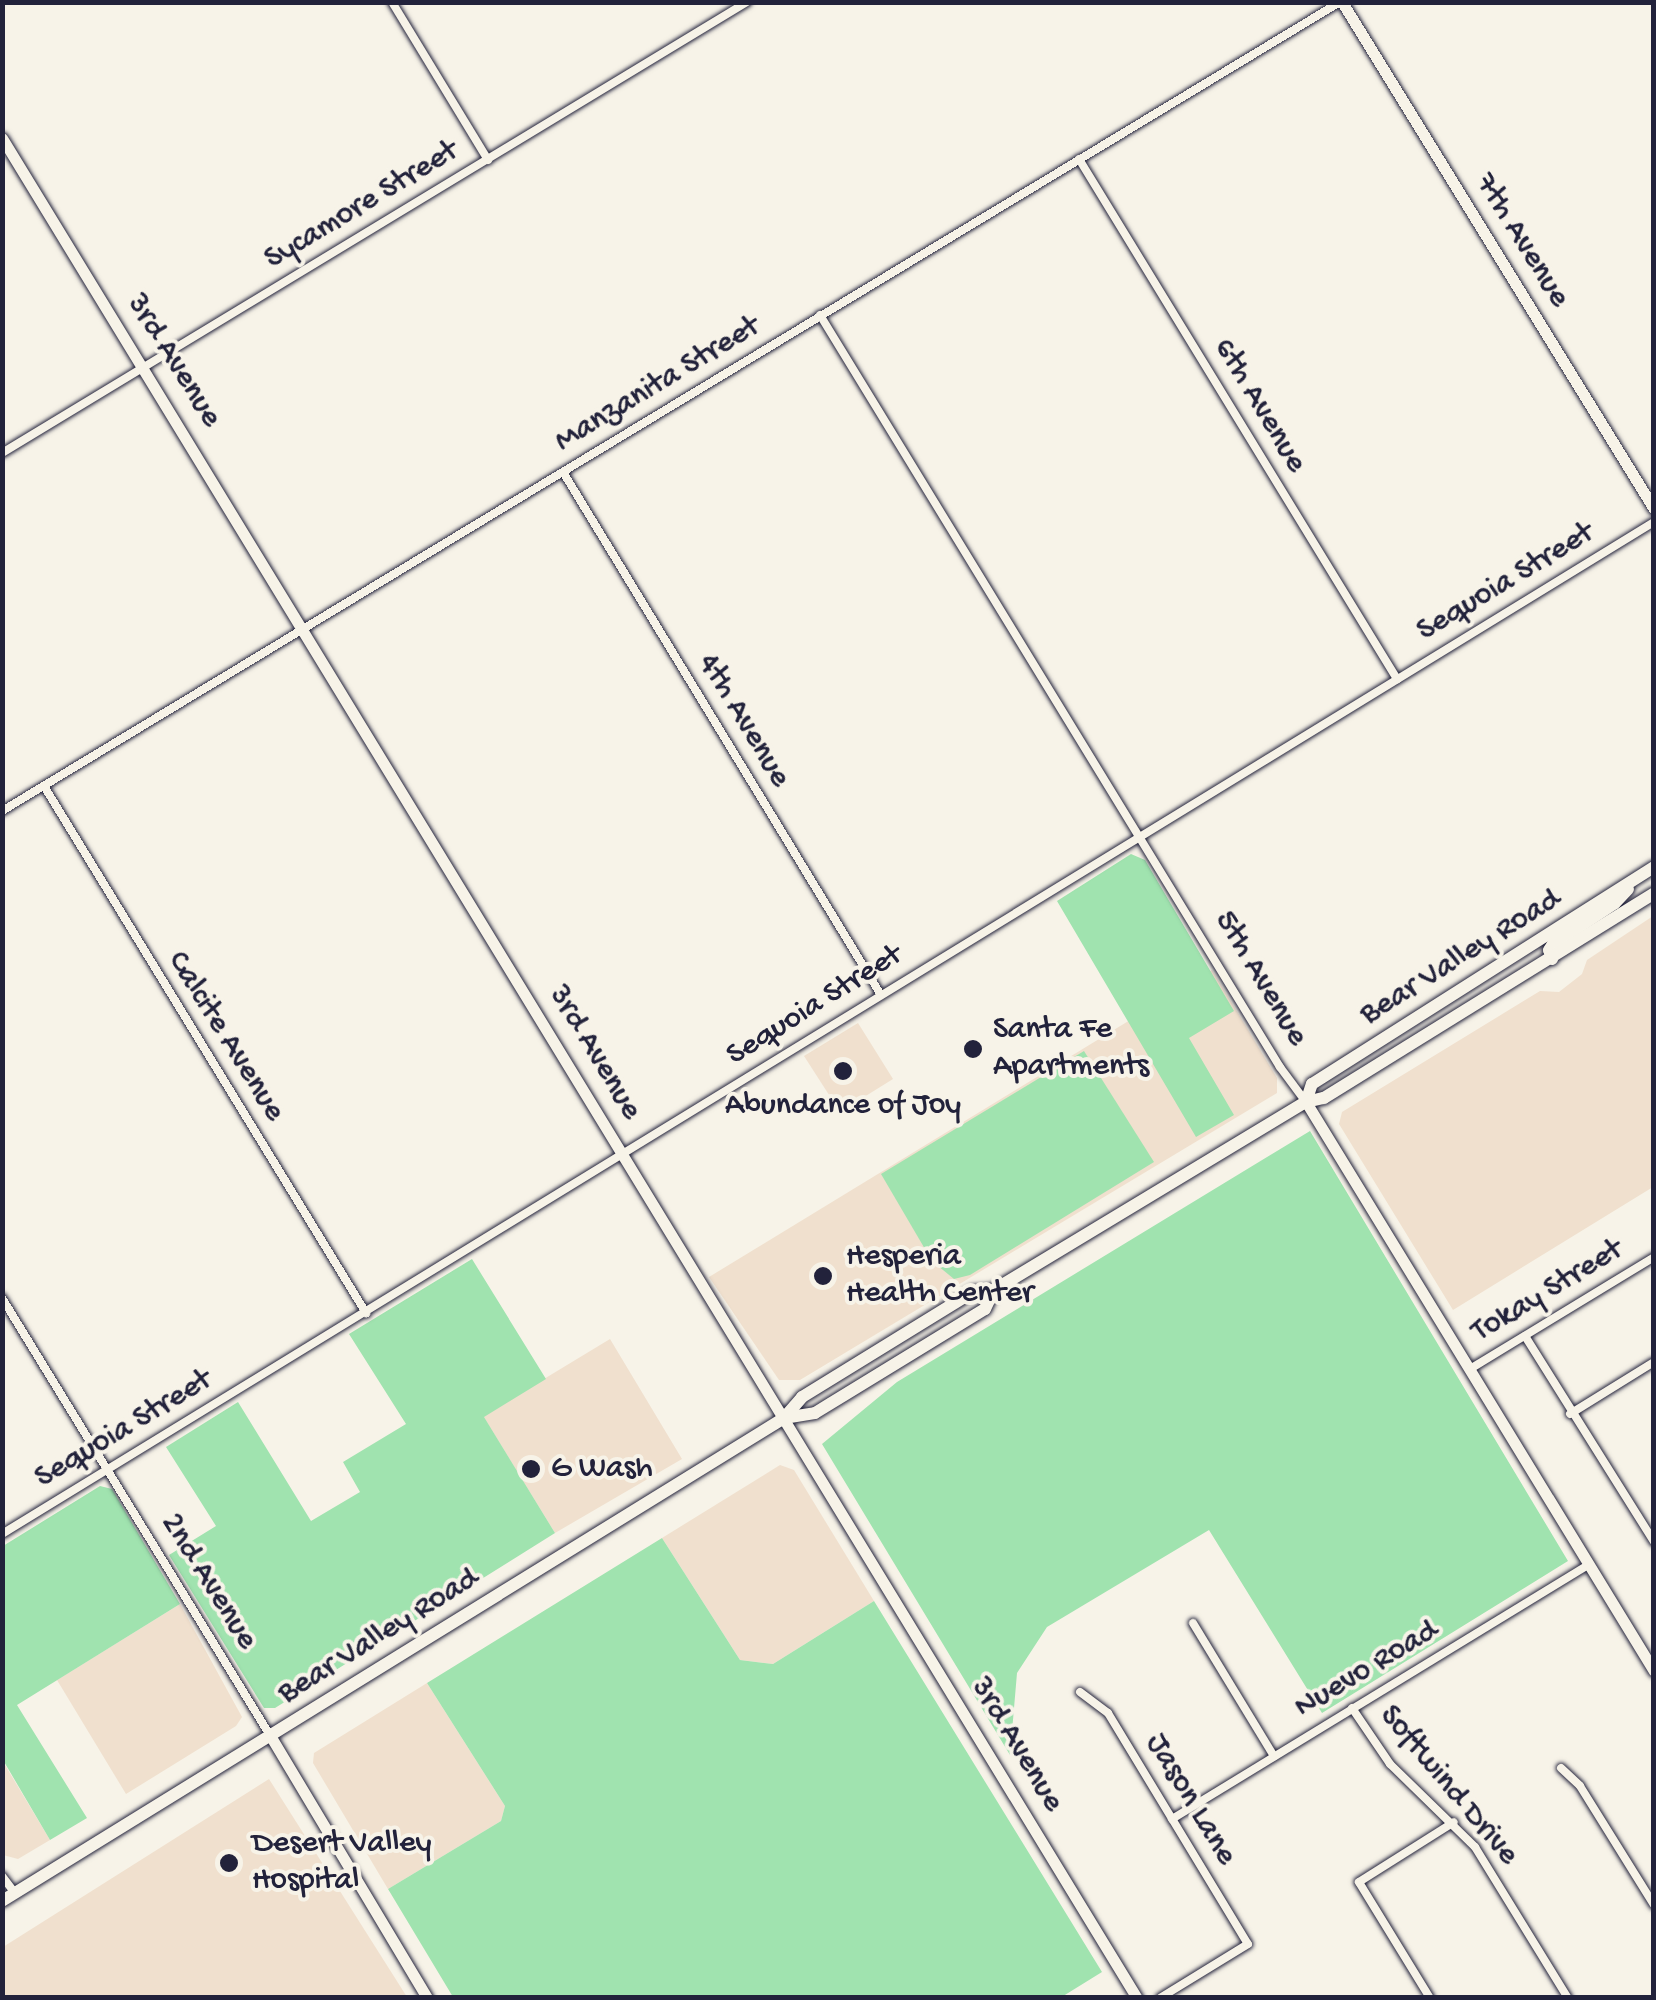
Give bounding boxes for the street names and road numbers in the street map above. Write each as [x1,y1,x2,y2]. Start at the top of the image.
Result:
street label: Sycamore Street [258,133,466,279]
street label: 7th Avenue [1465,167,1577,315]
street label: 3rd Avenue [117,287,229,435]
street label: Manzanita Street [548,309,768,461]
street label: 6th Avenue [1204,332,1314,480]
street label: Sequoia Street [1411,515,1601,651]
street label: 4th Avenue [688,647,798,795]
street label: Bear Valley Road [1354,881,1568,1035]
street label: 5th Avenue [1205,904,1315,1054]
street label: Sequoia Street [720,937,910,1075]
street label: Calcite Avenue [157,945,293,1129]
street label: 3rd Avenue [539,979,649,1127]
street label: Tokay Street [1465,1232,1631,1352]
street label: Sequoia Street [29,1362,219,1498]
street label: 2nd Avenue [151,1507,265,1657]
street label: Bear Valley Road [272,1560,486,1714]
street label: Nuevo Road [1288,1612,1446,1728]
street label: 3rd Avenue [961,1671,1071,1819]
street label: Softwind Drive [1370,1698,1526,1874]
street label: Jason Lane [1136,1727,1244,1873]

